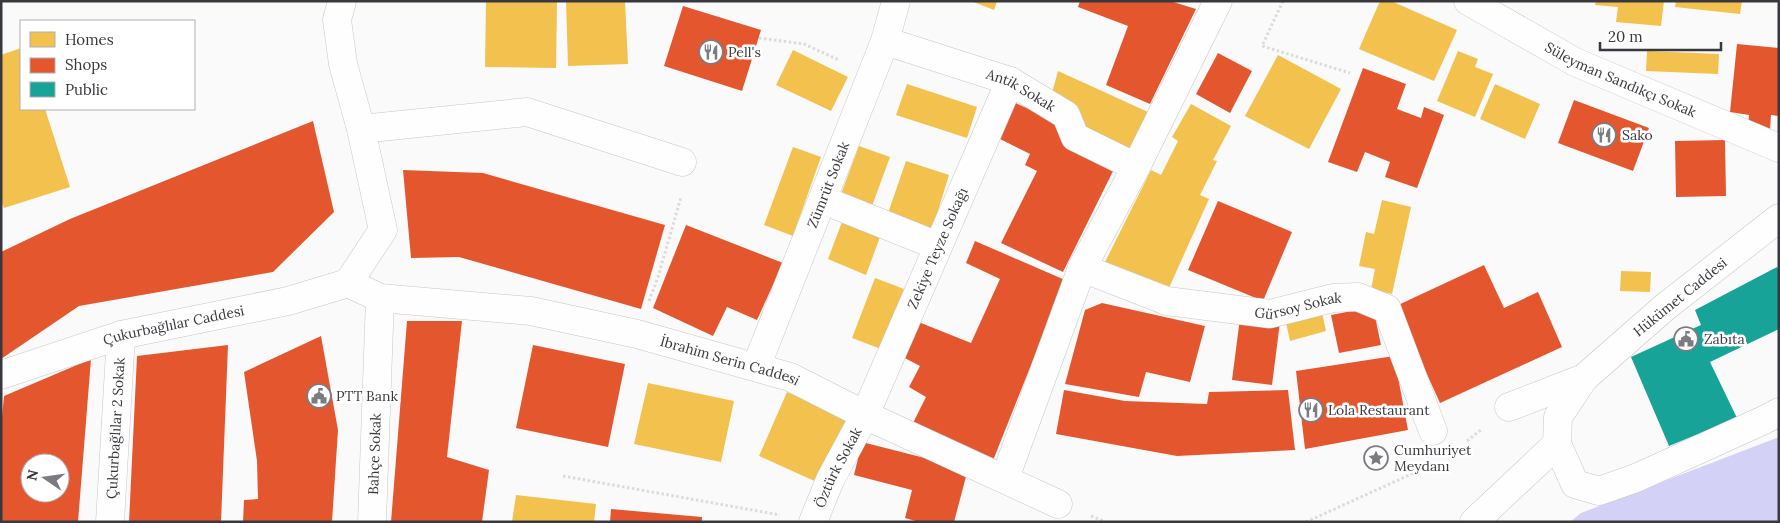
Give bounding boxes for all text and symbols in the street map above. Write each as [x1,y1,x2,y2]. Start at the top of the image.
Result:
legend [20,20,195,110]
scale bar [1600,20,1721,52]
text: 20 m [1608,27,1643,46]
text: Homes [65,30,114,49]
street label: Süleyman Sandıkçı Sokak [1542,38,1699,121]
restaurant icon: Pell's [698,39,724,65]
place label: Pell's [728,43,761,61]
text: Shops [65,55,107,74]
street label: Antik Sokak [983,65,1059,116]
text: Public [65,80,108,99]
restaurant icon: Sako [1591,122,1617,148]
place label: Sako [1622,126,1653,144]
street label: Zümrüt Sokak [803,138,853,231]
street label: Zekiye Teyze Sokağı [903,185,972,312]
street label: Hükümet Caddesi [1629,254,1731,340]
street label: Gürsoy Sokak [1253,289,1342,323]
street label: Çukurbağlılar Caddesi [101,301,246,349]
public building icon: Zabıta [1673,326,1699,352]
place label: Zabıta [1704,330,1745,348]
street label: İbrahim Serin Caddesi [658,332,803,389]
street label: Çukurbağlılar 2 Sokak [102,356,129,499]
public building icon: PTT Bank [306,383,332,409]
place label: PTT Bank [336,387,399,405]
restaurant icon: Lola Restaurant [1298,397,1324,423]
place label: Lola Restaurant [1328,401,1430,419]
street label: Bahçe Sokak [364,413,385,495]
street label: Öztürk Sokak [811,424,866,510]
place label: Cumhuriyet Meydanı [1394,441,1472,475]
place icon: Cumhuriyet Meydanı [1363,445,1389,471]
north arrow [20,453,70,503]
text: N [22,468,42,482]

